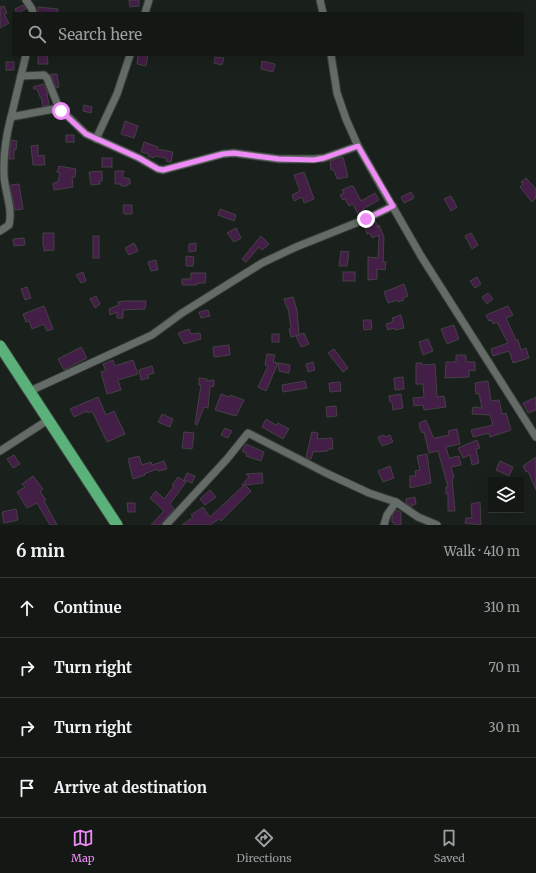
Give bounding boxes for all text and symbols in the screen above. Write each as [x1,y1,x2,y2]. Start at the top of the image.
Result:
search box [12,12,524,56]
icon: search [26,23,48,45]
text: Search here [58,25,142,44]
route start [52,102,70,120]
route end [357,210,375,228]
map controls [488,477,524,513]
button: layers [488,477,524,513]
text: 6 min [16,540,65,562]
text: Walk · 410 m [444,543,520,560]
icon: ahead [16,597,38,619]
text: Continue [54,598,122,617]
text: 310 m [483,599,520,616]
icon: right [16,657,38,679]
text: Turn right [54,658,132,677]
text: 70 m [489,659,520,676]
icon: right [16,717,38,739]
text: Turn right [54,718,132,737]
text: 30 m [488,719,520,736]
icon: arrive [16,777,38,799]
text: Arrive at destination [54,778,207,797]
tab: Map [71,827,95,865]
tab: Directions [237,827,292,865]
tab: Saved [434,827,465,865]

